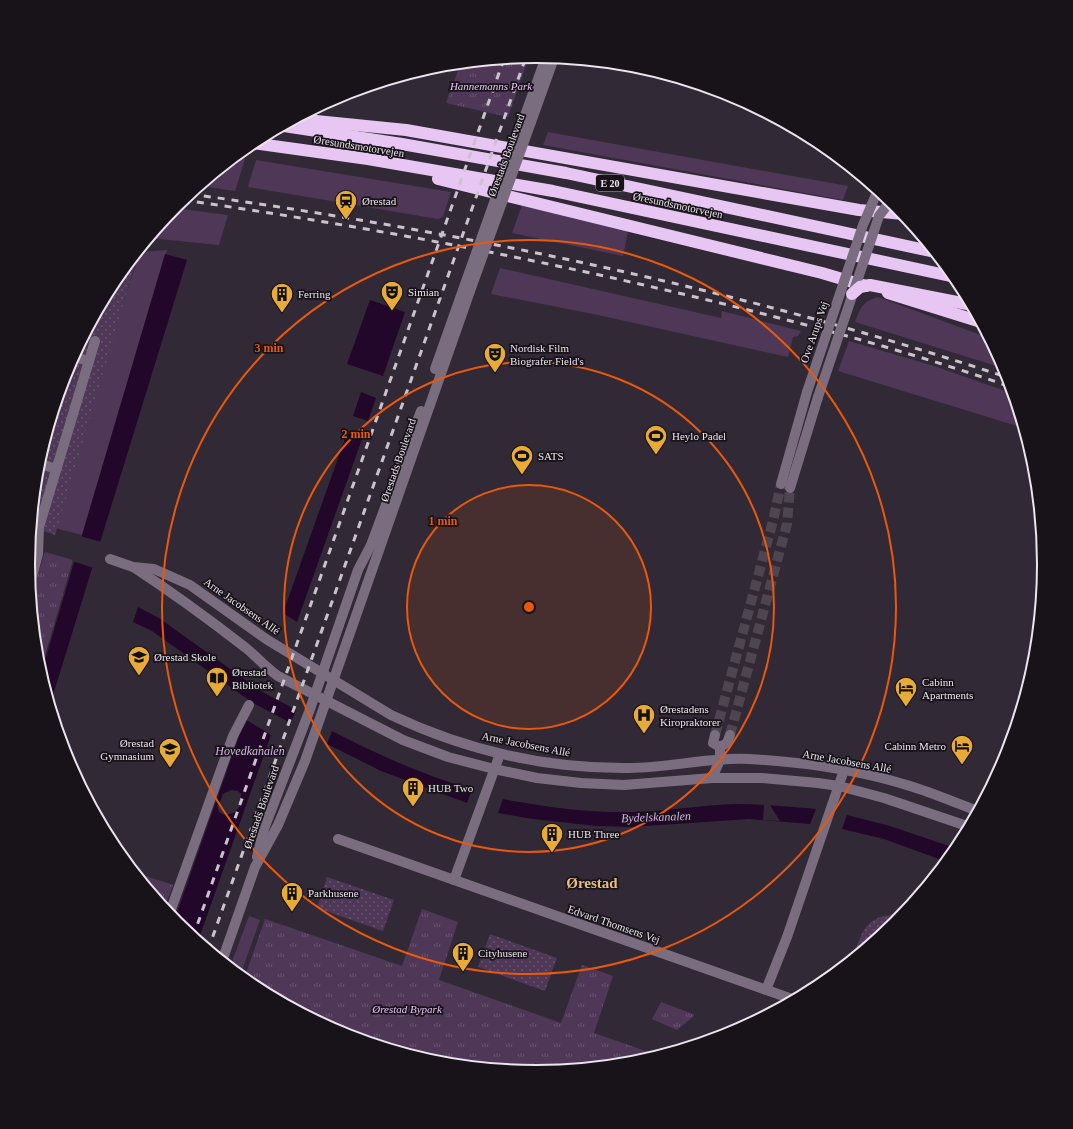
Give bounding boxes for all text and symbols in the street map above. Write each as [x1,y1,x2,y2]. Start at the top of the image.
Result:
park label: Hannemanns Park [449,80,533,92]
street label: Ørestads Boulevard [485,112,527,198]
street label: Øresundsmotorvejen [313,133,406,159]
road number: E 20 [596,175,624,191]
station icon: Ørestad [333,188,359,221]
street label: Øresundsmotorvejen [632,190,725,220]
place label: Ørestad [362,195,397,207]
theatre icon: Simian [379,279,405,312]
building icon: Ferring [269,281,295,314]
place label: Simian [408,286,440,298]
place label: Ferring [298,288,331,300]
street label: Ove Arups Vej [798,300,830,364]
text: 3 min [254,341,284,355]
theatre icon: Nordisk Film Biografer Field's [482,341,508,374]
place label: Nordisk Film Biografer Field's [510,342,584,367]
street label: Ørestads Boulevard [378,416,418,503]
sports icon: Heylo Padel [643,423,669,456]
text: 2 min [341,427,371,441]
place label: Heylo Padel [672,430,726,442]
sports icon: SATS [509,443,535,476]
place label: SATS [538,450,564,462]
text: 1 min [428,514,458,528]
street label: Arne Jacobsens Allé [202,575,282,637]
centre of rings [522,600,536,614]
school or university icon: Ørestad Skole [126,644,152,677]
place label: Ørestad Skole [154,651,216,663]
library icon: Ørestad Bibliotek [204,665,230,698]
place label: Ørestad Bibliotek [232,666,273,691]
hotel icon: Cabinn Apartments [893,675,919,708]
place label: Cabinn Apartments [922,676,973,701]
hospital icon: Ørestadens Kiropraktorer [631,702,657,735]
place label: Ørestadens Kiropraktorer [660,703,721,728]
street label: Arne Jacobsens Allé [481,730,571,758]
hotel icon: Cabinn Metro [949,733,975,766]
school or university icon: Ørestad Gymnasium [157,736,183,769]
place label: Ørestad Gymnasium [100,737,154,762]
place label: Cabinn Metro [885,740,946,752]
water label: Hovedkanalen [214,744,285,758]
street label: Arne Jacobsens Allé [802,747,892,775]
street label: Ørestads Boulevard [241,763,281,850]
building icon: HUB Two [400,775,426,808]
place label: HUB Two [428,782,474,794]
water label: Bydelskanalen [621,809,691,825]
building icon: HUB Three [539,821,565,854]
place label: HUB Three [568,828,620,840]
district label: Ørestad [566,875,618,891]
building icon: Parkhusene [279,880,305,913]
place label: Parkhusene [308,887,359,899]
street label: Edvard Thomsens Vej [566,903,662,945]
building icon: Cityhusene [450,940,476,973]
place label: Cityhusene [478,947,528,959]
park label: Ørestad Bypark [371,1003,443,1015]

